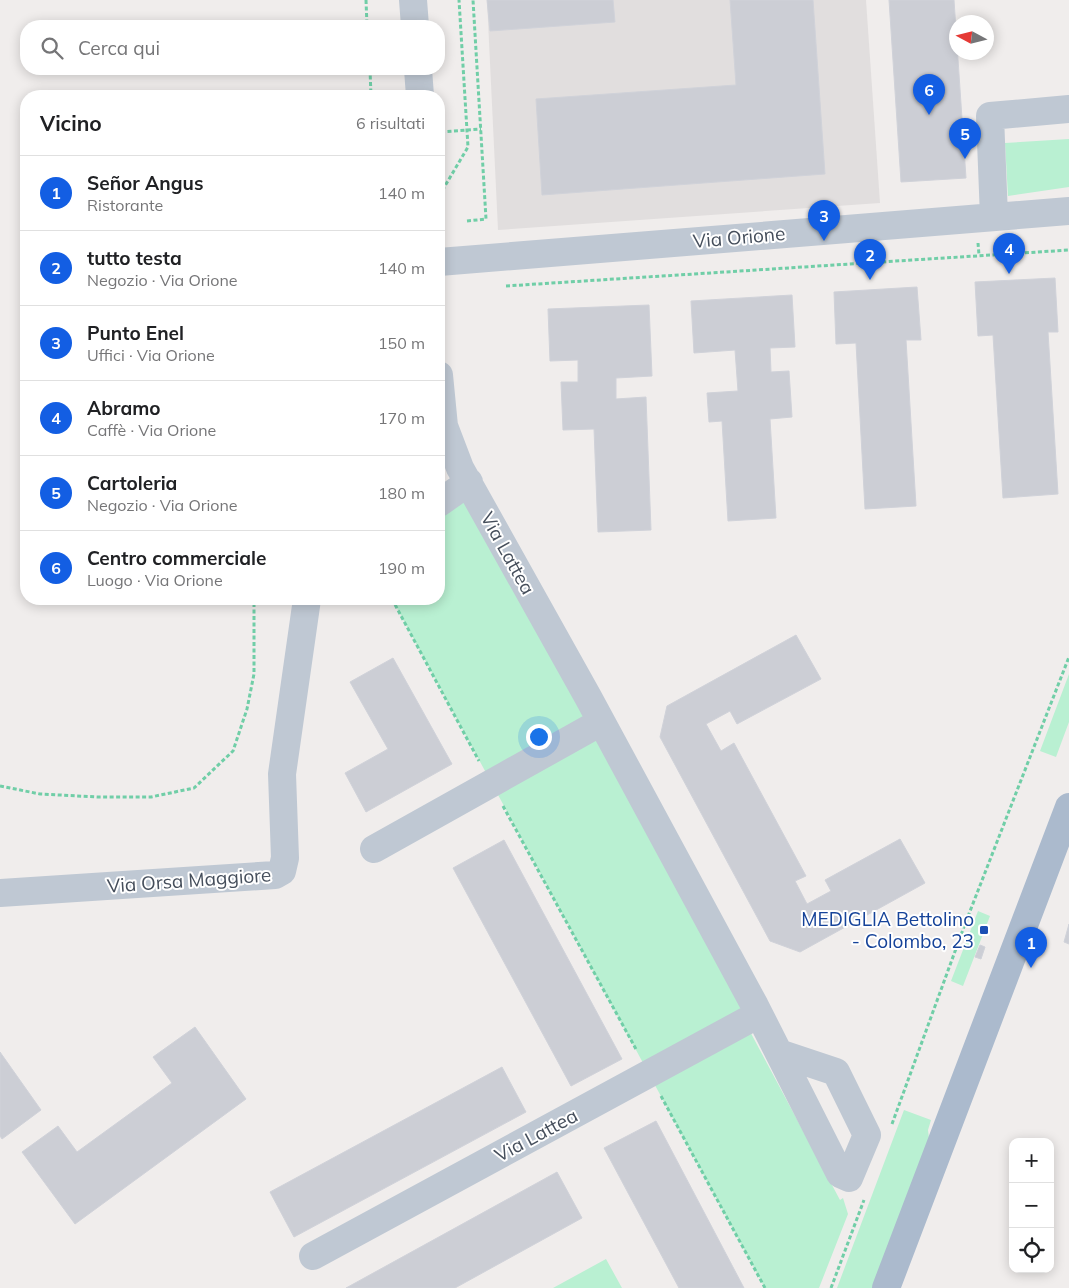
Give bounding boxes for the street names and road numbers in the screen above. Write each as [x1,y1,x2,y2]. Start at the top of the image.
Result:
street label: Via Orione [692,221,786,253]
street label: Via Lattea [476,508,540,598]
street label: Via Orsa Maggiore [106,862,272,898]
street label: Via Lattea [490,1103,582,1167]

